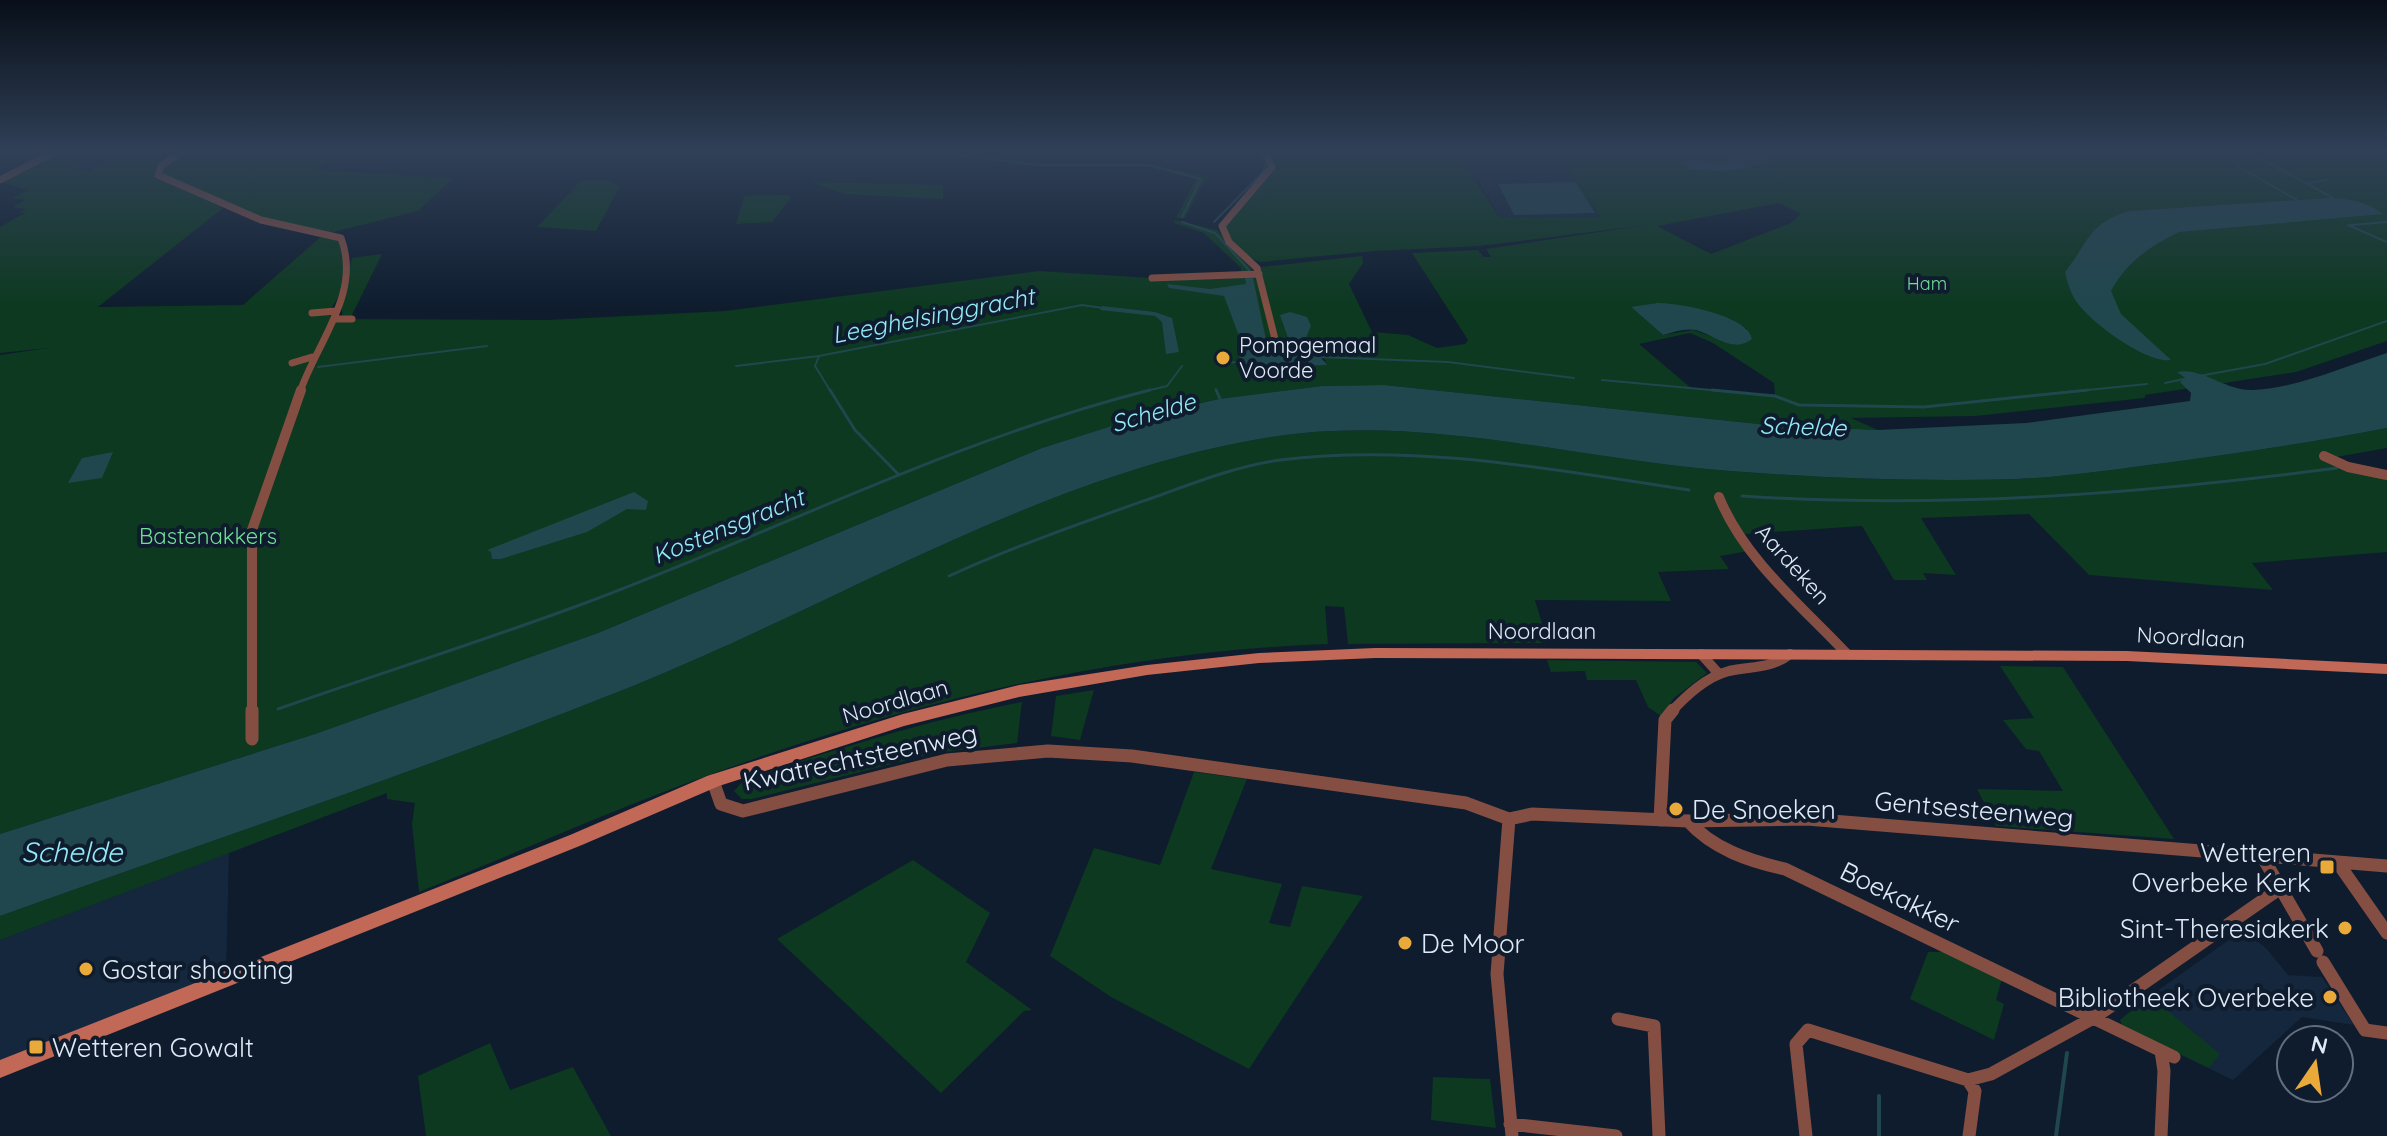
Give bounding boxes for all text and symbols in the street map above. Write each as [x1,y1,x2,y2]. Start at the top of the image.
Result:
park label: Ham [1907,272,1947,295]
water label: Leeghelsinggracht [829,280,1039,349]
place label: Pompgemaal Voorde [1239,331,1376,384]
marker: Pompgemaal Voorde [1214,349,1232,367]
water label: Schelde [1107,385,1200,438]
water label: Schelde [1759,409,1848,443]
water label: Kostensgracht [648,481,811,570]
street label: Aardeken [1750,518,1836,610]
park label: Bastenakkers [139,522,277,550]
street label: Noordlaan [1488,617,1596,645]
street label: Noordlaan [2136,620,2246,654]
street label: Noordlaan [839,673,951,729]
street label: Kwatrechtsteenweg [740,716,980,798]
street label: Gentsesteenweg [1873,784,2075,834]
place label: De Snoeken [1692,793,1836,826]
marker: De Snoeken [1667,800,1685,818]
water label: Schelde [22,834,124,869]
place label: Wetteren Overbeke Kerk [2132,836,2311,899]
street label: Boekakker [1835,854,1965,940]
marker: Wetteren Overbeke Kerk [2318,858,2336,876]
place label: Sint-Theresiakerk [2120,912,2329,945]
marker: Sint-Theresiakerk [2336,919,2354,937]
place label: De Moor [1421,927,1525,960]
marker: De Moor [1396,934,1414,952]
place label: Gostar shooting [102,953,294,986]
marker: Gostar shooting [77,960,95,978]
place label: Bibliotheek Overbeke [2058,981,2314,1014]
marker: Bibliotheek Overbeke [2321,988,2339,1006]
north arrow [2275,1024,2355,1104]
text: N [2308,1029,2331,1060]
place label: Wetteren Gowalt [52,1031,254,1064]
marker: Wetteren Gowalt [27,1038,45,1056]

